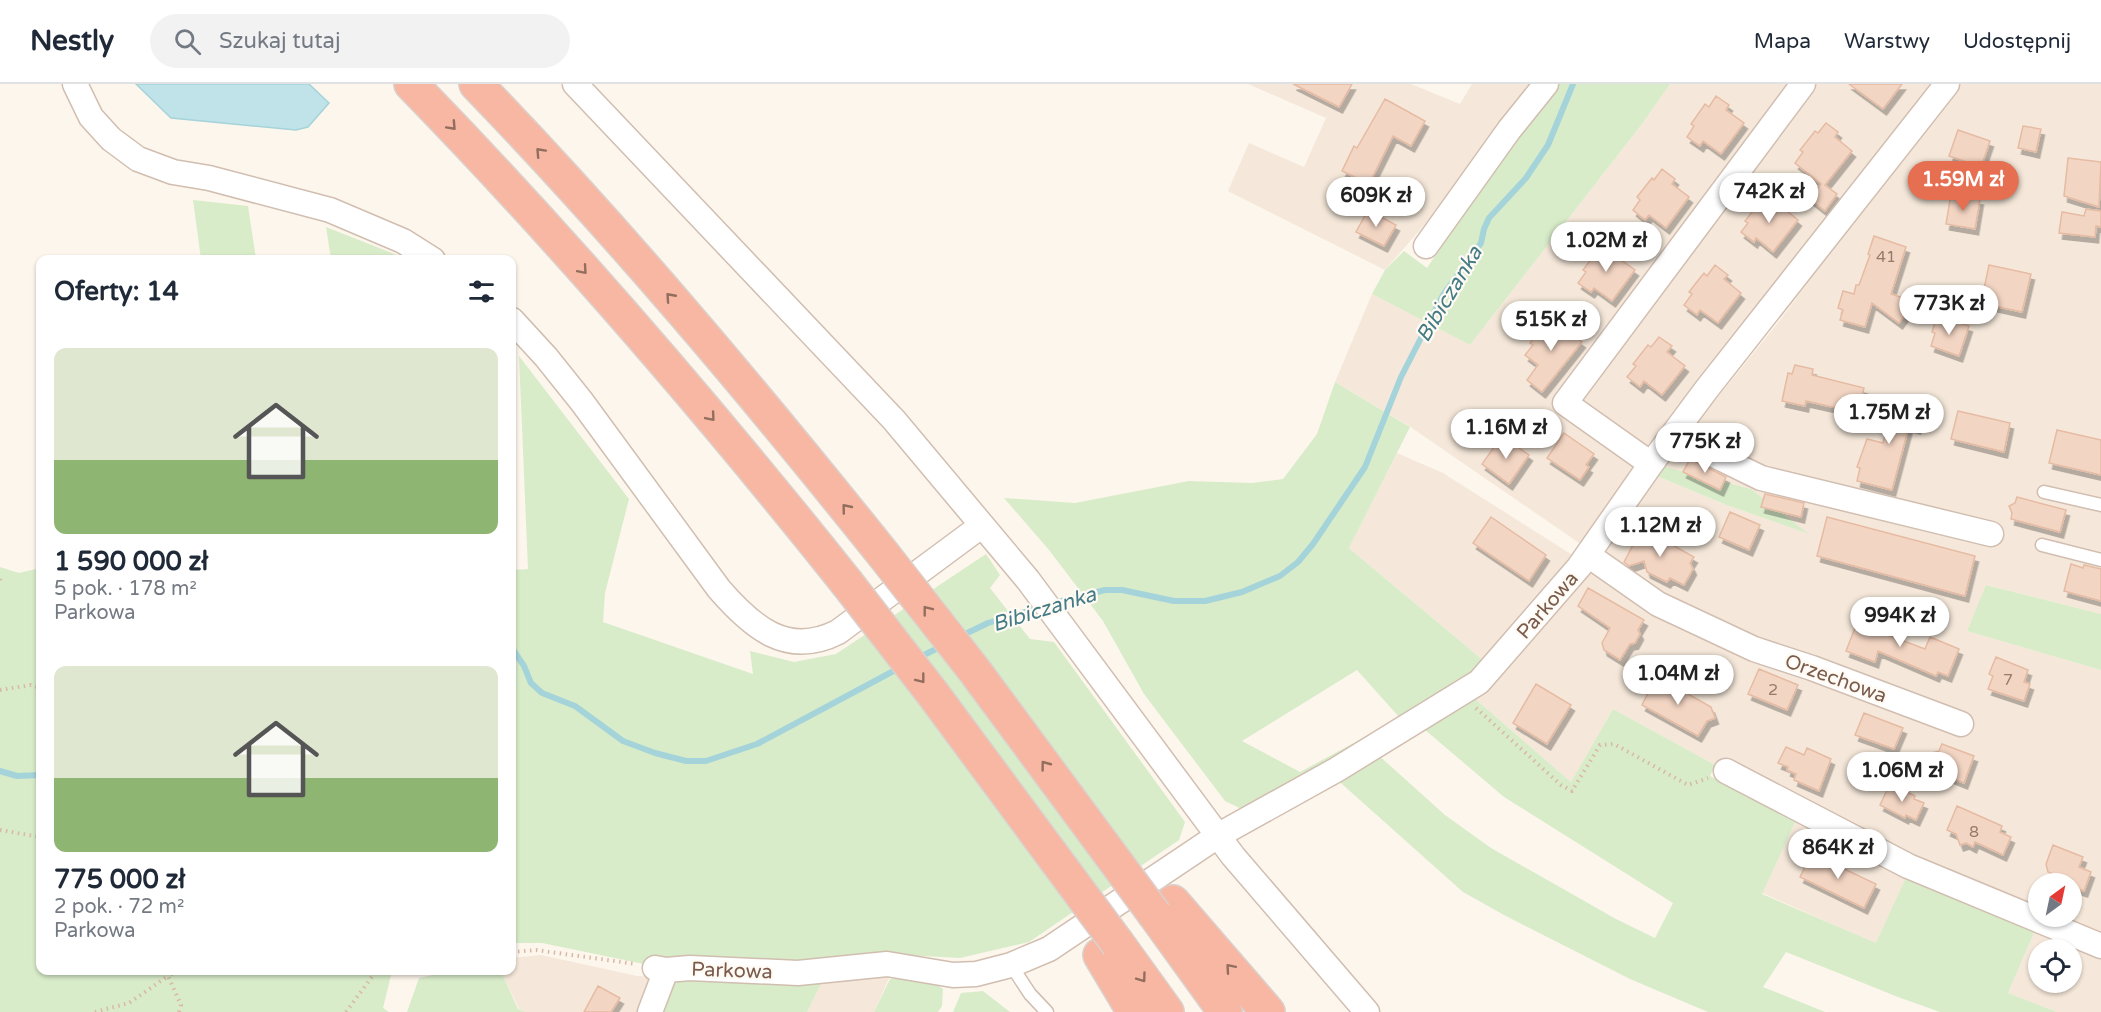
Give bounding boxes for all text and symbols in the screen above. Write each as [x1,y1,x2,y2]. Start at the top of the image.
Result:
search box [150,14,570,68]
text: Nestly [30,24,114,58]
icon: search [171,25,204,58]
text: Szukaj tutaj [219,28,341,54]
text: Mapa [1754,29,1811,54]
text: Warstwy [1844,29,1930,54]
text: Udostępnij [1963,29,2071,54]
one-way arrow [444,119,455,130]
one-way arrow [536,148,547,159]
pin: 1.59M zł [1901,161,2025,212]
text: 1.59M zł [1922,168,2004,192]
pin: 742K zł [1714,173,1824,224]
pin: 609K zł [1321,177,1431,228]
text: 742K zł [1733,180,1805,204]
text: 609K zł [1340,184,1412,208]
pin: 1.02M zł [1544,222,1668,273]
text: 1.02M zł [1565,229,1647,253]
water label: Bibiczanka [1411,241,1488,347]
house number: 41 [1876,247,1896,267]
one-way arrow [576,263,587,274]
icon: filters [465,275,498,308]
text: Oferty: 14 [54,276,179,307]
pin: 773K zł [1894,285,2004,336]
text: 773K zł [1913,292,1985,316]
one-way arrow [666,293,677,304]
pin: 515K zł [1496,301,1606,352]
text: 515K zł [1515,308,1587,332]
icon: home [222,387,330,495]
pin: 1.75M zł [1827,394,1951,445]
text: 1.75M zł [1848,401,1930,425]
pin: 1.16M zł [1444,409,1568,460]
one-way arrow [704,410,715,421]
text: 1.16M zł [1465,416,1547,440]
pin: 775K zł [1650,423,1760,474]
text: 775K zł [1669,430,1741,454]
one-way arrow [843,504,854,515]
pin: 1.12M zł [1598,507,1722,558]
text: 1.12M zł [1619,514,1701,538]
text: 1 590 000 zł [54,546,208,577]
street label: Parkowa [1512,567,1584,644]
text: 5 pok. · 178 m² [54,577,197,601]
water label: Bibiczanka [989,581,1100,637]
pin: 994K zł [1845,597,1955,648]
text: Parkowa [54,601,136,625]
text: 994K zł [1864,604,1936,628]
one-way arrow [924,605,935,616]
street label: Orzechowa [1781,649,1890,708]
pin: 1.04M zł [1616,655,1740,706]
text: 1.04M zł [1637,662,1719,686]
house number: 7 [2003,670,2013,690]
one-way arrow [914,672,925,683]
house number: 2 [1768,680,1778,700]
icon: home [222,705,330,813]
pin: 1.06M zł [1840,752,1964,803]
text: 1.06M zł [1861,759,1943,783]
one-way arrow [1041,761,1052,772]
house number: 8 [1969,822,1979,842]
pin: 864K zł [1783,829,1893,880]
text: 864K zł [1802,836,1874,860]
text: 775 000 zł [54,864,185,895]
north arrow [2028,873,2082,927]
map controls [2028,873,2082,993]
text: 2 pok. · 72 m² [54,895,184,919]
text: Parkowa [54,919,136,943]
button: locate [2028,939,2082,993]
street label: Parkowa [691,958,773,984]
one-way arrow [1226,964,1237,975]
one-way arrow [1135,971,1146,982]

